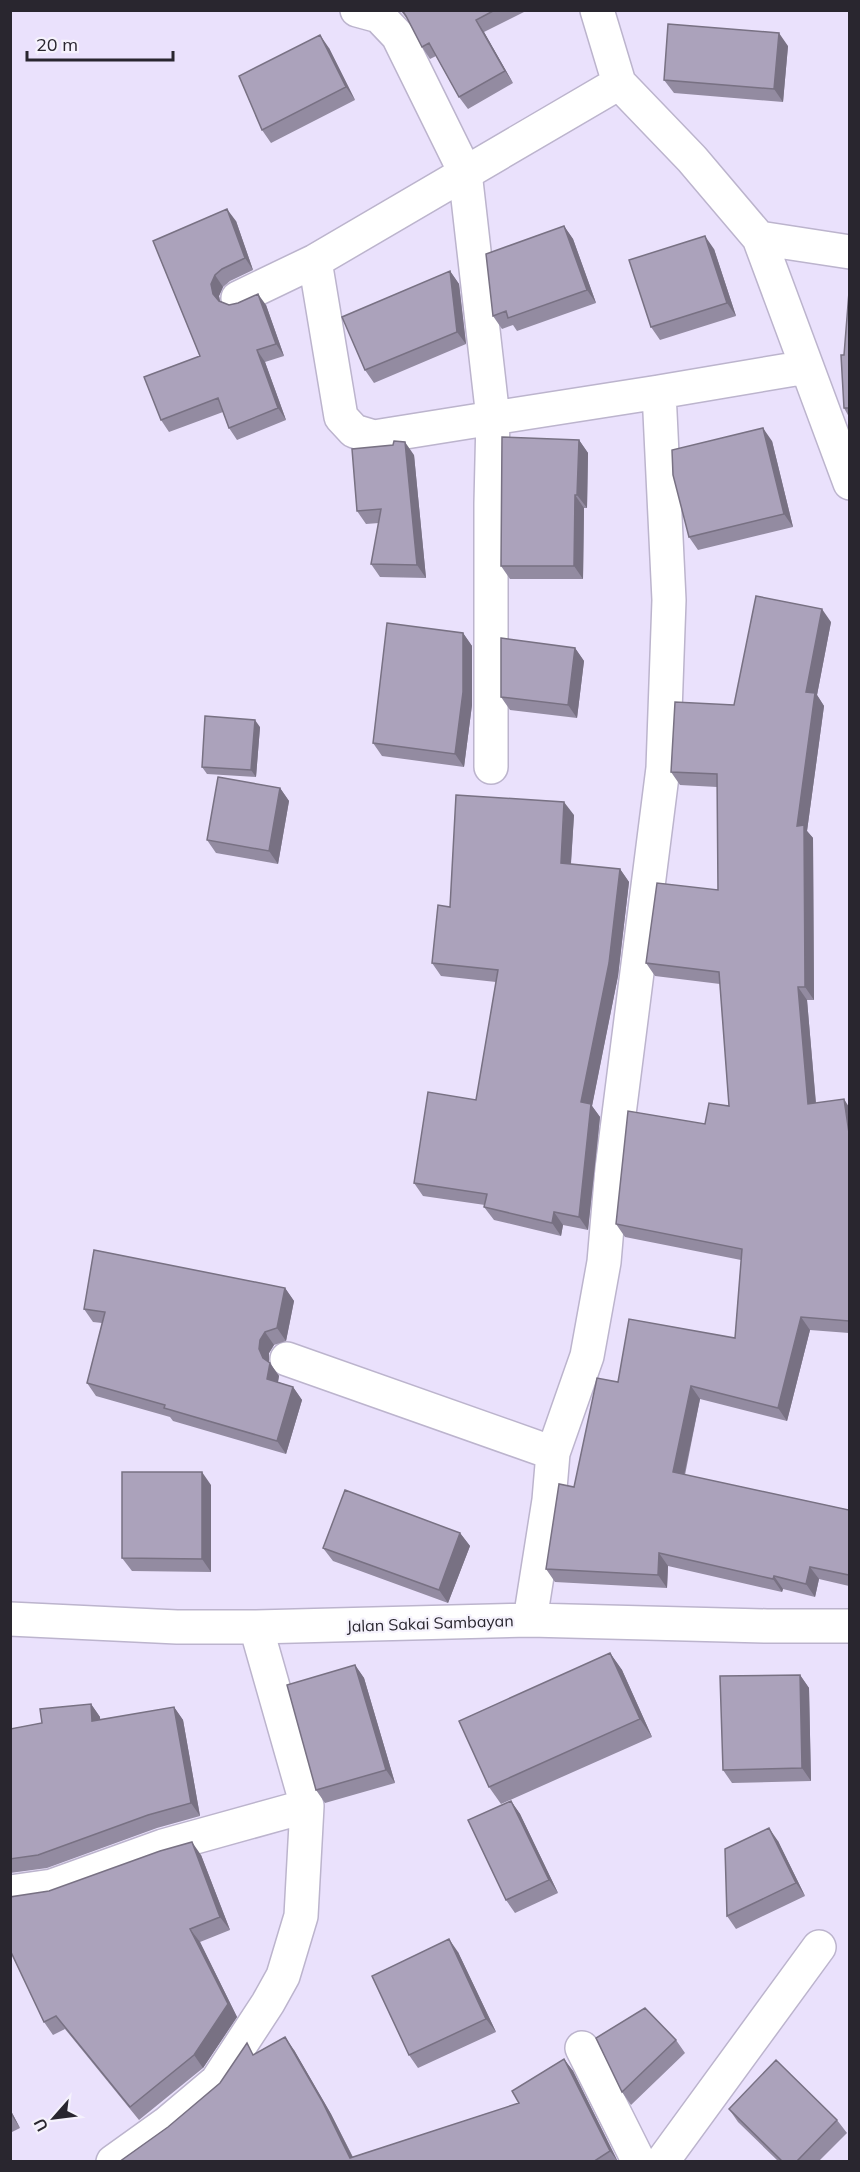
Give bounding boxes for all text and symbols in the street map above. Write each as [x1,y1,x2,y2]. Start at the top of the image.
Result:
scale bar [27,24,172,62]
text: 20 m [36,33,78,56]
street label: Jalan Sakai Sambayan [346,1610,514,1636]
north arrow [24,2088,84,2148]
text: U [29,2115,52,2135]

